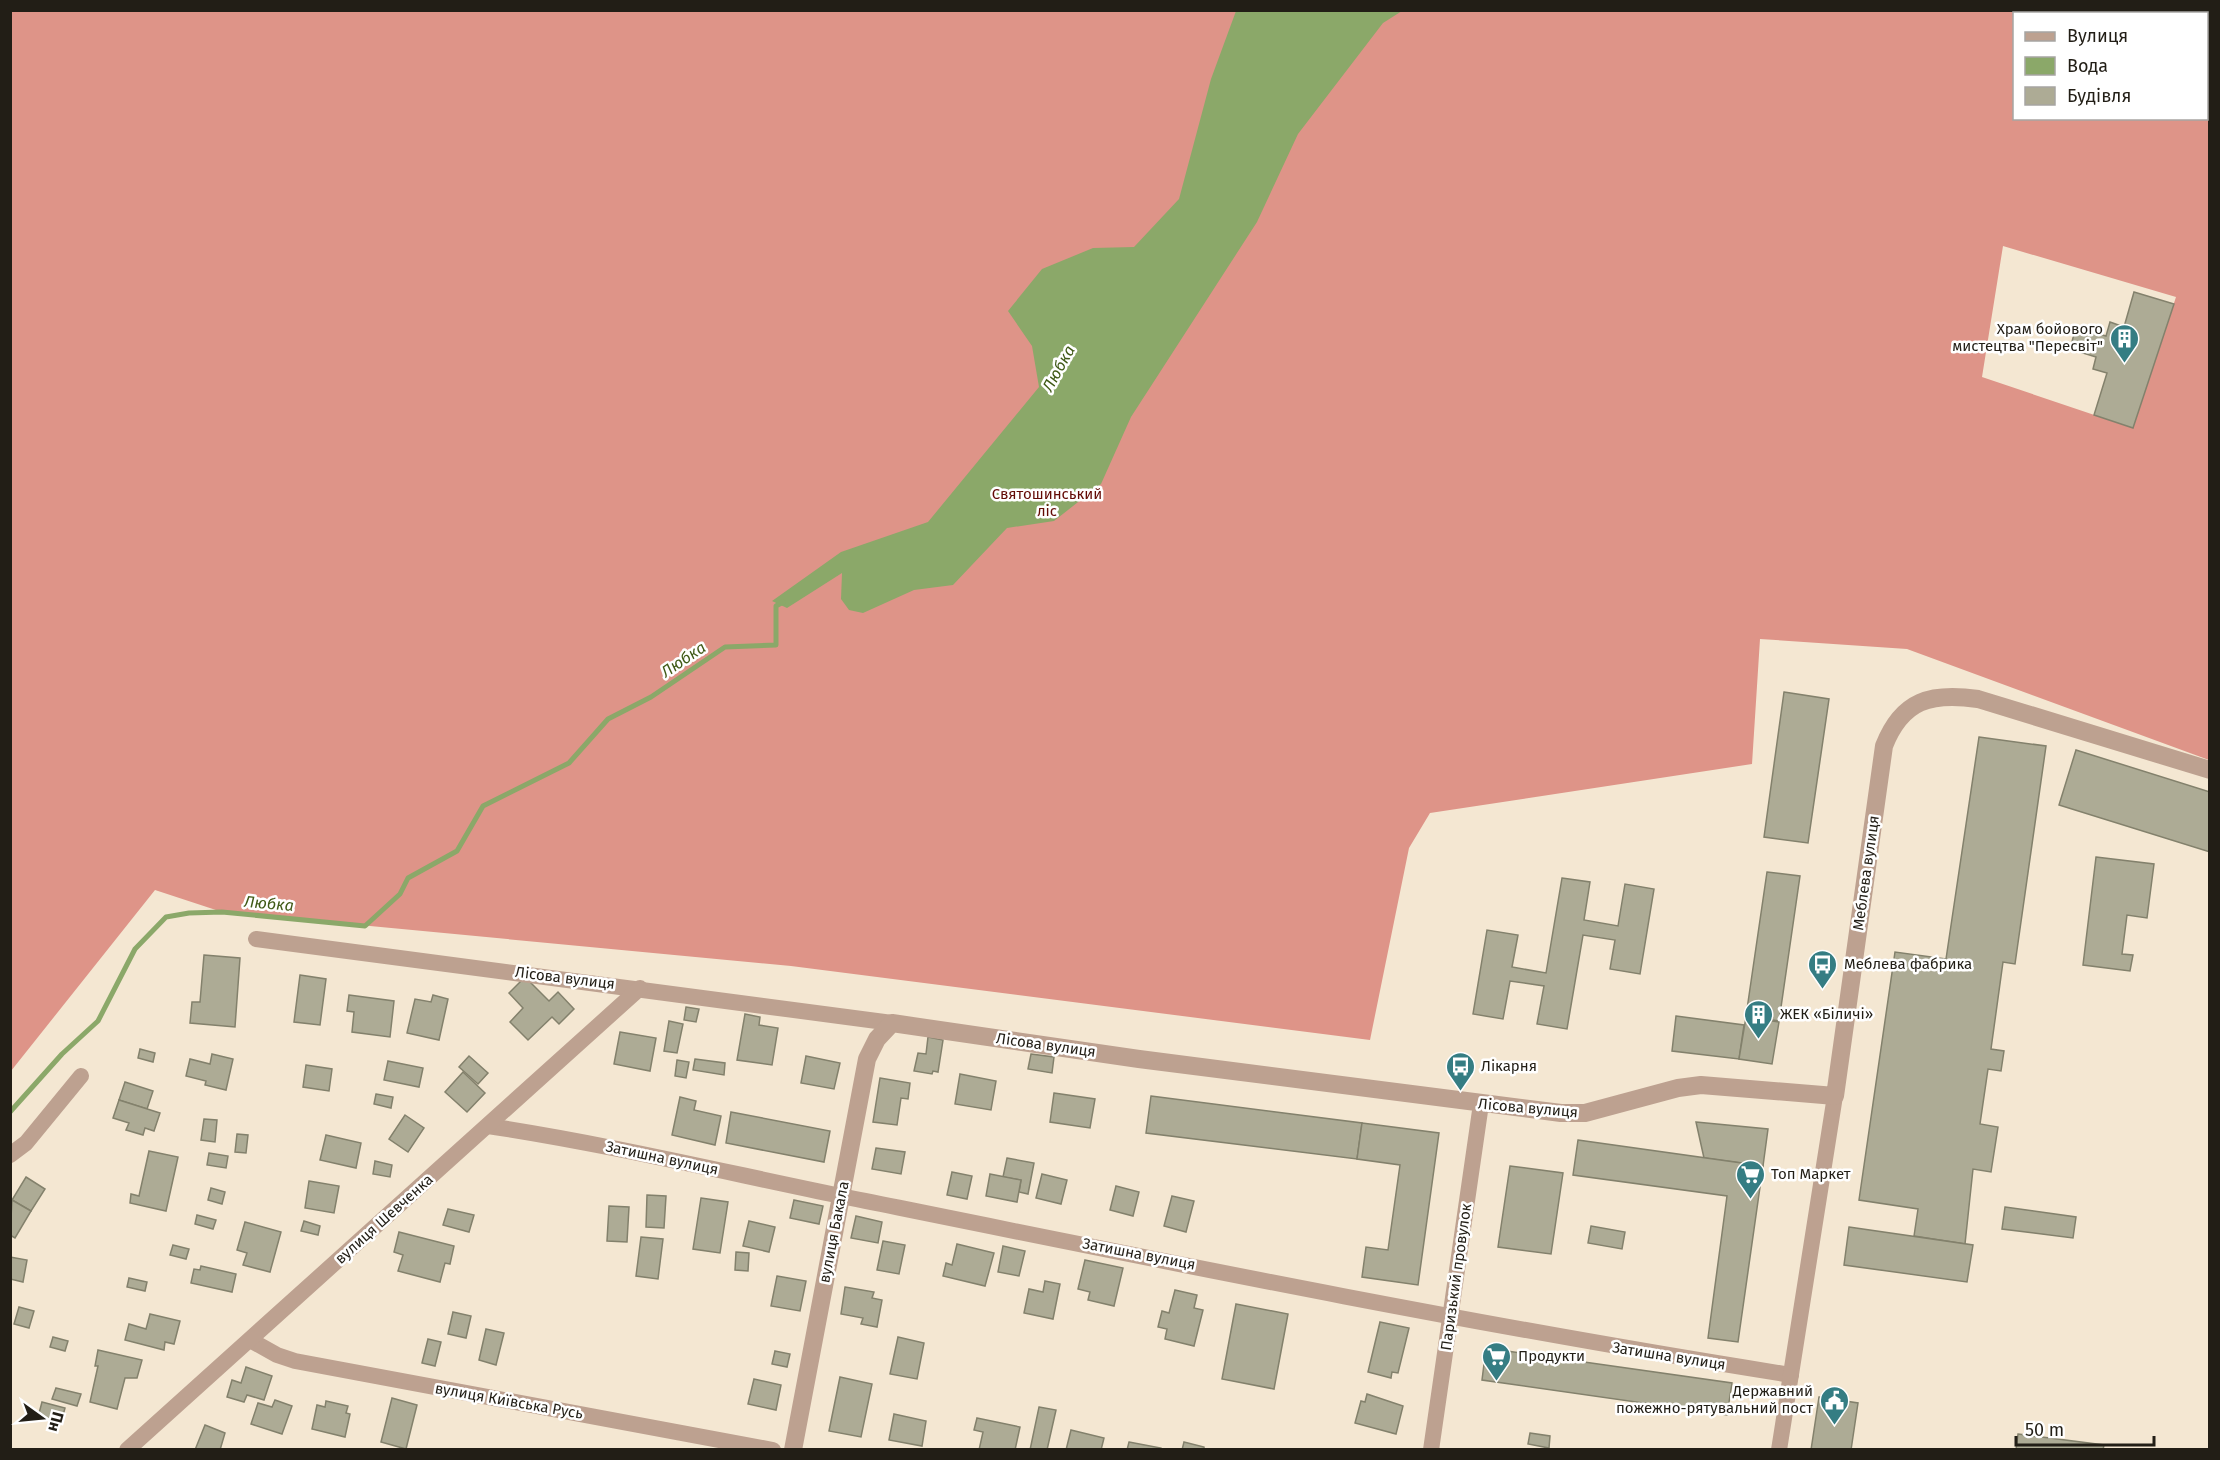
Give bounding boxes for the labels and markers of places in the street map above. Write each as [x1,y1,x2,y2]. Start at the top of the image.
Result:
place label: Храм бойового мистецтва "Пересвіт" [1952,320,2103,355]
building icon: Храм бойового мистецтва "Пересвіт" [2108,322,2140,364]
bus stop icon: Меблева фабрика [1807,948,1839,990]
place label: Меблева фабрика [1844,955,1972,973]
building icon: ЖЕК «Біличі» [1743,998,1775,1040]
place label: ЖЕК «Біличі» [1780,1005,1873,1023]
bus stop icon: Лікарня [1444,1050,1476,1092]
place label: Лікарня [1481,1057,1537,1075]
supermarket icon: Топ Маркет [1734,1158,1766,1200]
place label: Топ Маркет [1771,1165,1851,1183]
supermarket icon: Продукти [1481,1340,1513,1382]
place label: Продукти [1518,1347,1585,1365]
place label: Державний пожежно-рятувальний пост [1616,1382,1813,1417]
public building icon: Державний пожежно-рятувальний пост [1818,1384,1850,1426]

